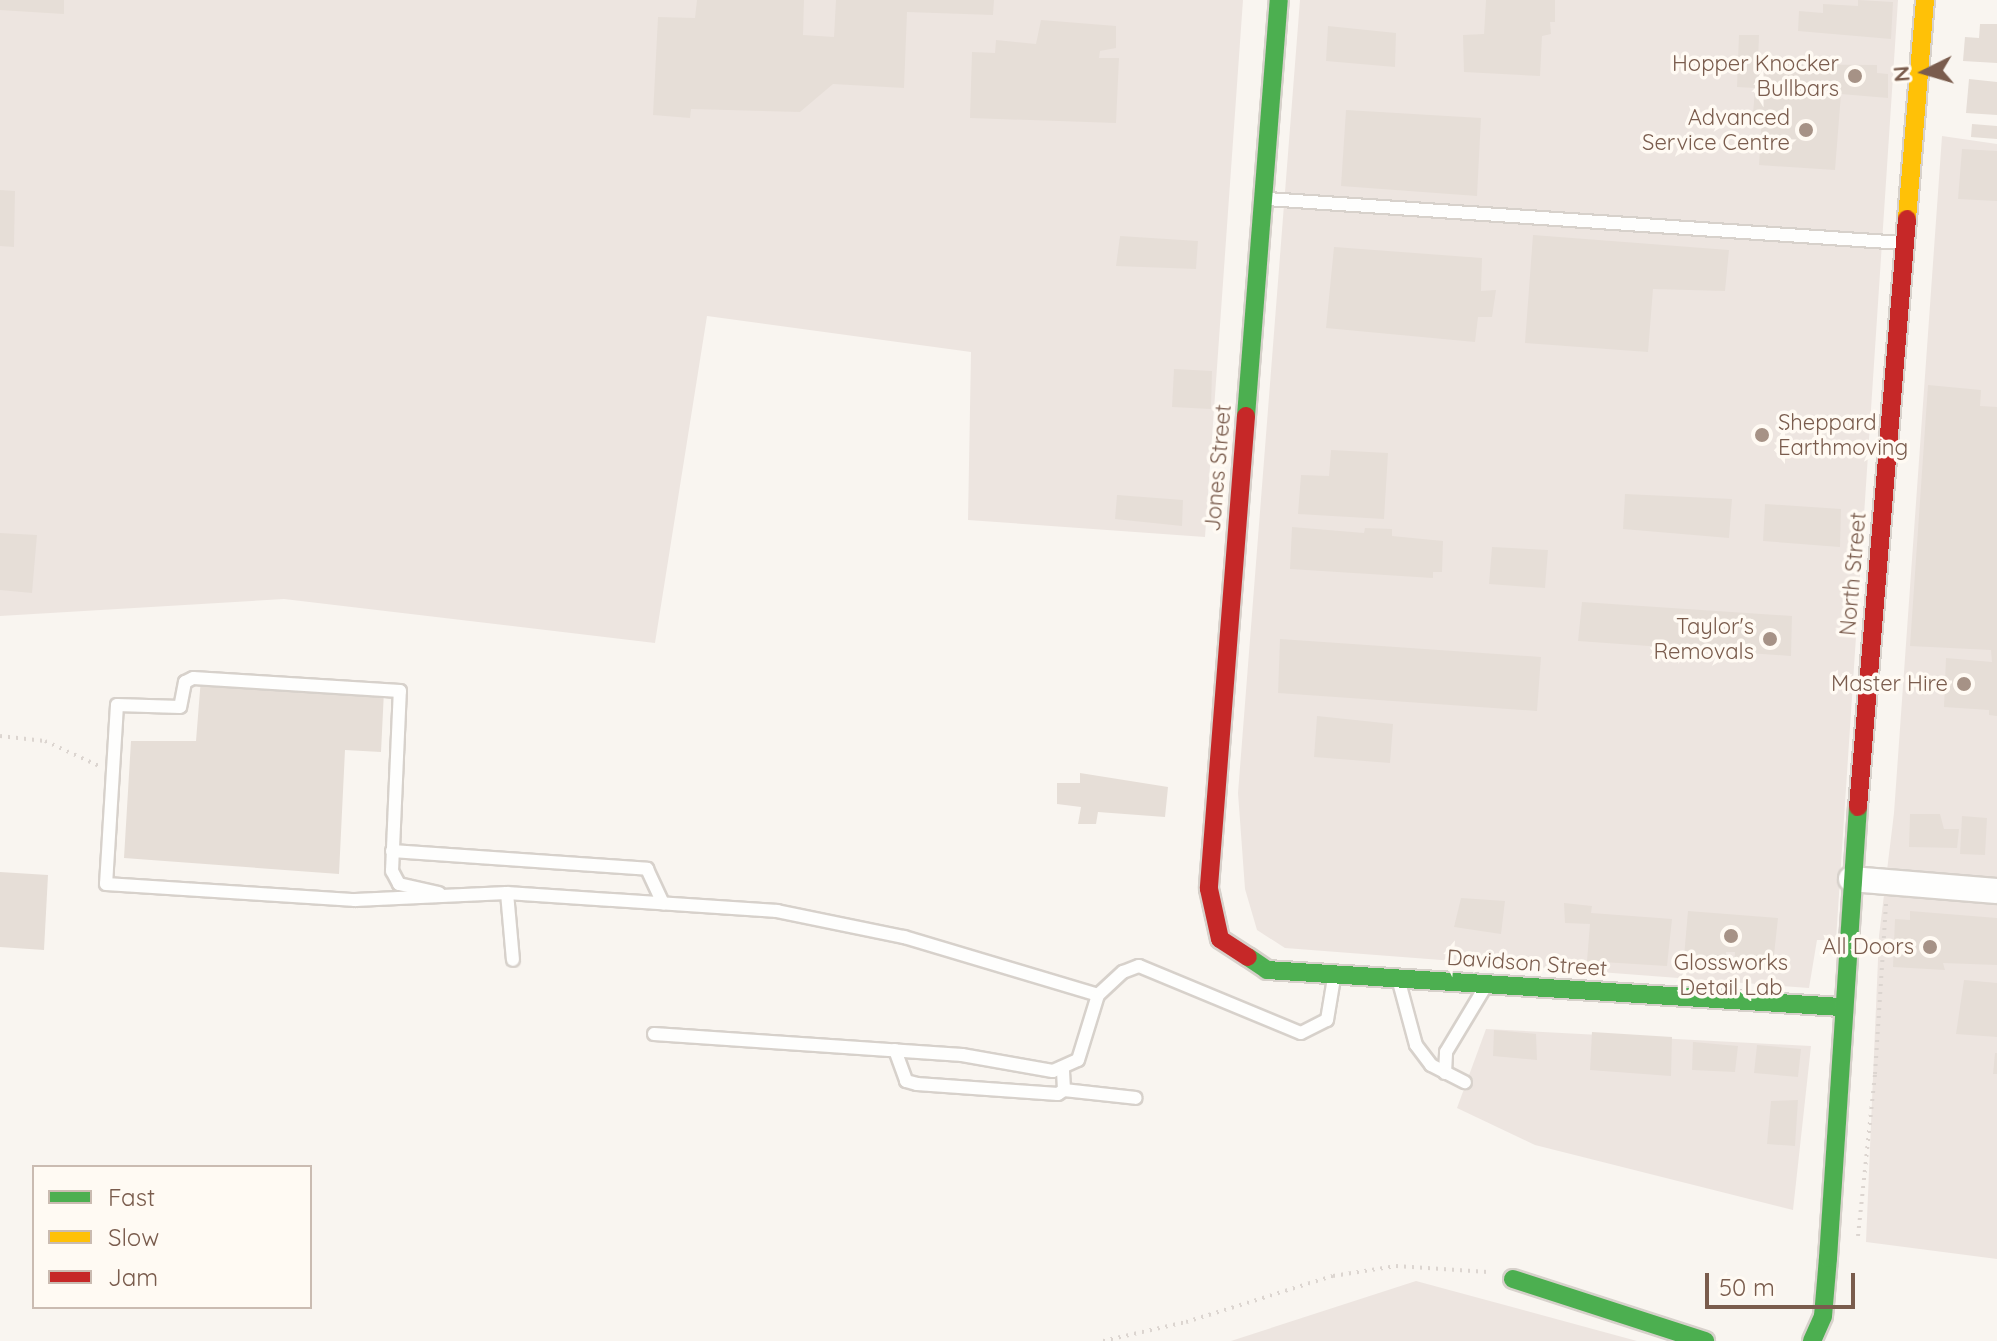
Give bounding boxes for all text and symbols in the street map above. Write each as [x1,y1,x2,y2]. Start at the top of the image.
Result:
north arrow [1885,32,1965,112]
place label: Hopper Knocker Bullbars [1672,50,1839,102]
text: N [1886,65,1916,83]
marker: Hopper Knocker Bullbars [1846,67,1864,85]
place label: Advanced Service Centre [1642,104,1790,156]
marker: Advanced Service Centre [1797,121,1815,139]
street label: Jones Street [1199,403,1237,533]
place label: Sheppard Earthmoving [1778,409,1908,460]
marker: Sheppard Earthmoving [1753,426,1771,444]
street label: North Street [1834,511,1872,637]
place label: Taylor's Removals [1653,613,1754,664]
marker: Taylor's Removals [1761,630,1779,648]
place label: Master Hire [1831,671,1948,697]
marker: Master Hire [1955,675,1973,693]
marker: Glossworks Detail Lab [1722,927,1740,945]
place label: All Doors [1822,934,1914,960]
marker: All Doors [1921,938,1939,956]
street label: Davidson Street [1446,944,1608,982]
place label: Glossworks Detail Lab [1674,949,1788,1000]
legend [32,1165,312,1309]
text: Fast [108,1182,155,1212]
text: Slow [108,1222,159,1252]
scale bar [1709,1257,1859,1307]
text: Jam [108,1262,158,1292]
text: 50 m [1719,1272,1775,1302]

